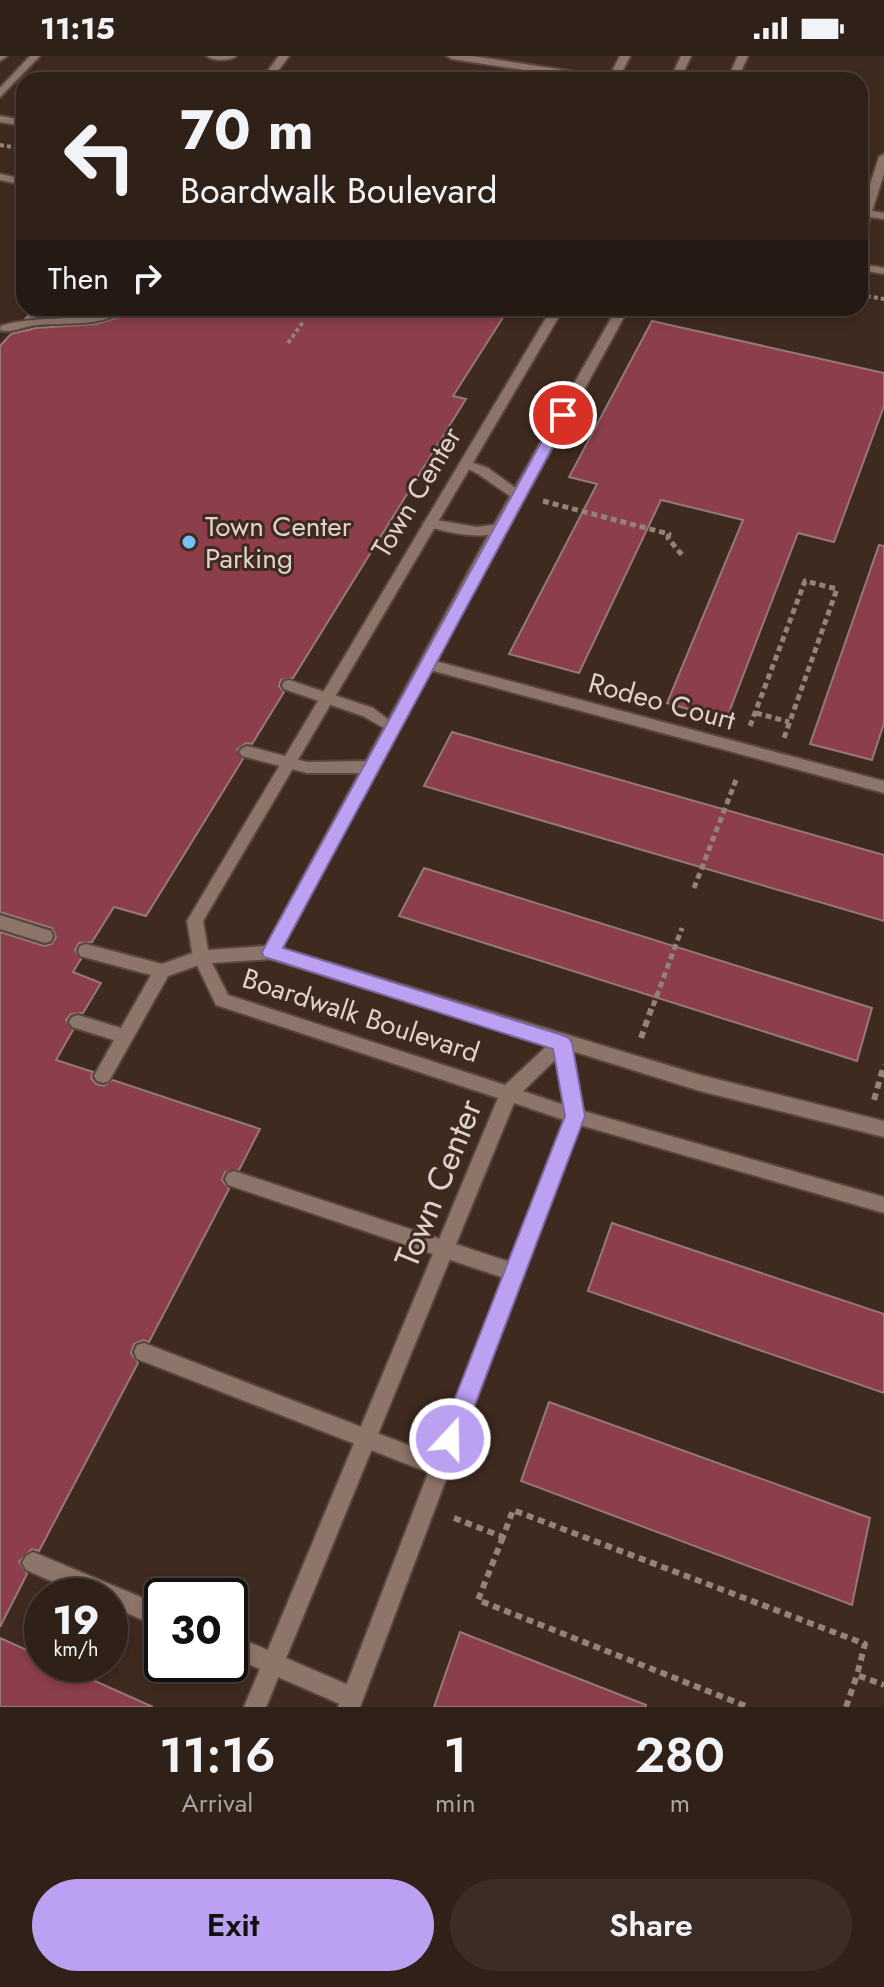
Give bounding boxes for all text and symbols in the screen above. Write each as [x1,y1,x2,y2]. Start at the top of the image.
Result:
text: 11:15 [40,7,115,50]
text: 70 m [180,89,314,170]
icon: left [48,104,152,208]
text: Boardwalk Boulevard [180,164,498,216]
icon: right [125,256,169,300]
text: Then [48,257,109,300]
pin [529,381,597,449]
icon: arrive [541,393,585,437]
street label: Town Center [361,419,472,566]
place label: Town Center Parking [205,506,352,579]
marker: Town Center Parking [180,533,198,551]
street label: Rodeo Court [584,662,740,741]
street label: Boardwalk Boulevard [237,958,485,1073]
street label: Town Center [382,1091,495,1275]
position arrow [408,1397,492,1481]
speed limit sign: 30 [144,1578,248,1682]
text: 19 [52,1591,100,1649]
text: km/h [53,1635,99,1664]
text: 11:16 [159,1721,276,1790]
text: 1 [443,1721,467,1790]
text: 280 [635,1721,725,1790]
text: Arrival [182,1784,253,1822]
text: min [435,1784,476,1822]
text: m [670,1784,690,1822]
button: Exit [32,1879,434,1971]
button: Share [450,1879,852,1971]

